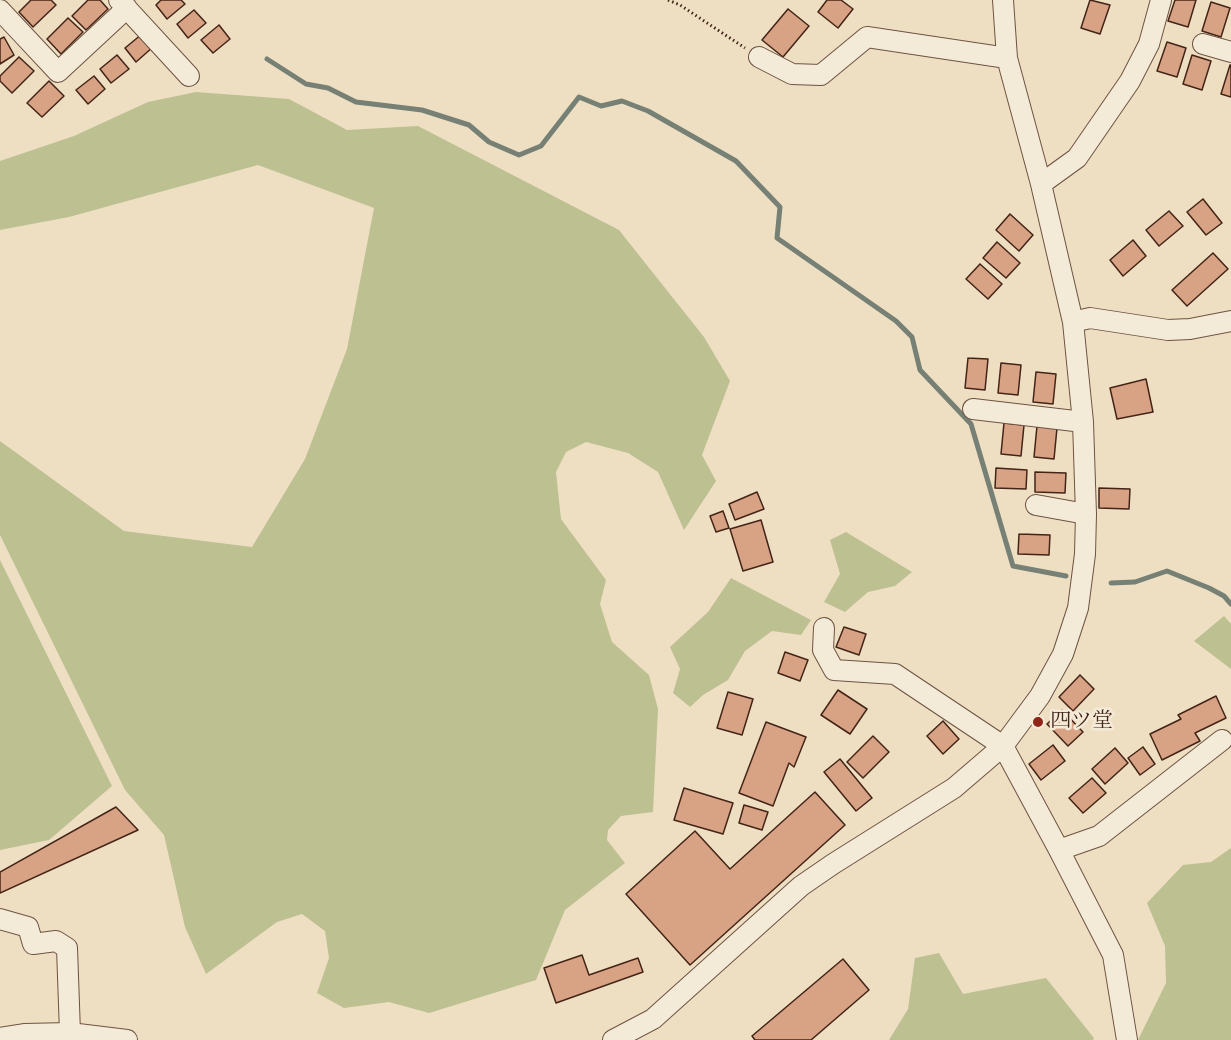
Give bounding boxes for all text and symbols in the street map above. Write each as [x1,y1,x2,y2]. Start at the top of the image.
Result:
place label: 四ツ堂 [1050,709,1113,735]
marker: 四ツ堂 [1031,715,1045,729]

